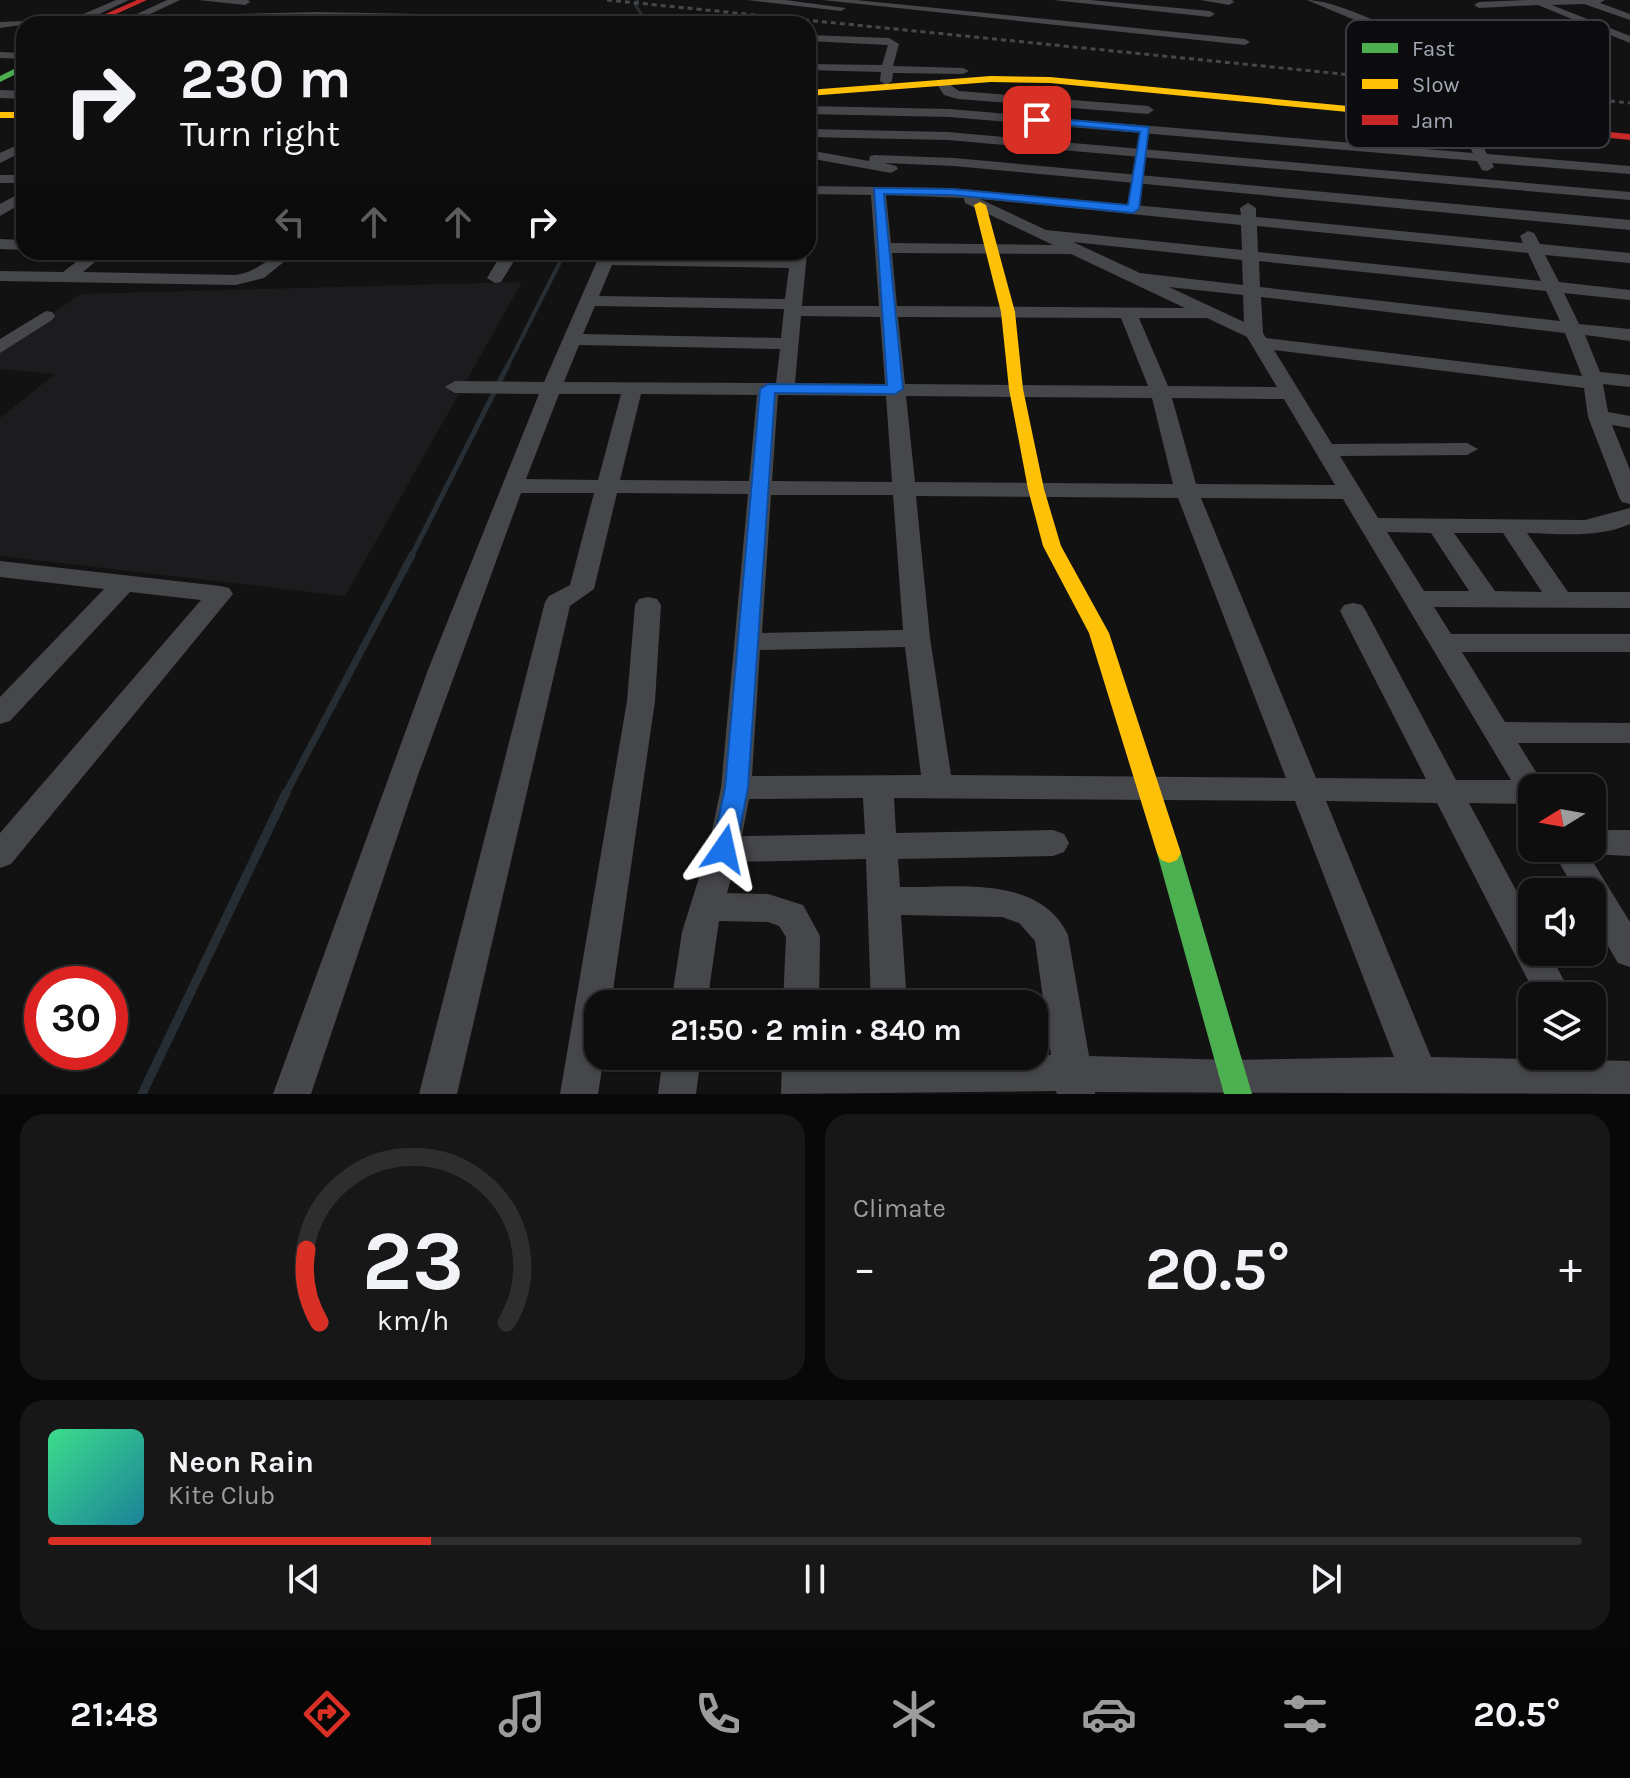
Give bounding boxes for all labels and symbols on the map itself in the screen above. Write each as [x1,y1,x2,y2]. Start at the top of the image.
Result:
legend [1346,20,1610,148]
text: Fast [1412,36,1455,62]
text: Slow [1412,72,1459,98]
pin [1003,86,1071,154]
text: Jam [1412,108,1454,134]
north arrow [1518,774,1606,862]
position arrow [682,807,766,891]
speed limit sign: 30 [24,966,128,1070]

